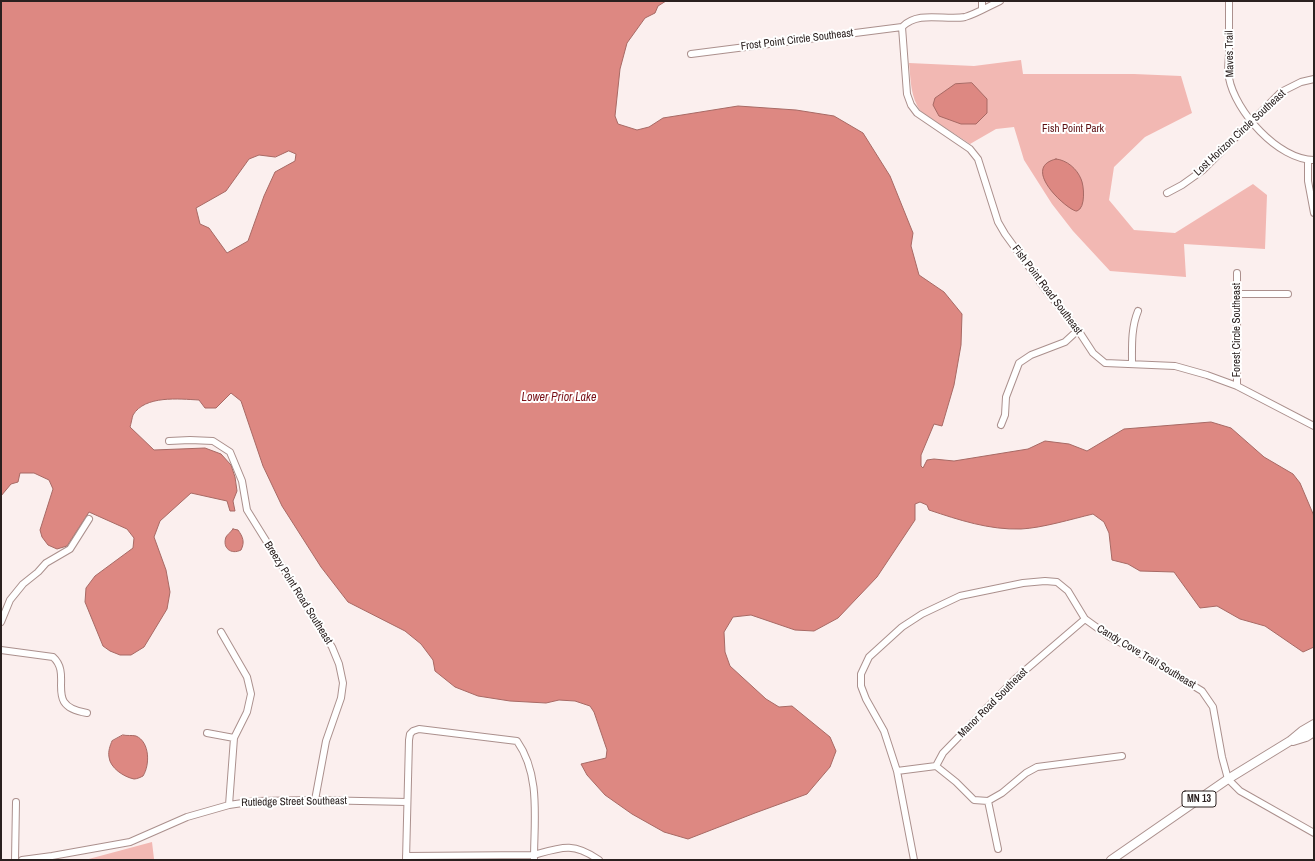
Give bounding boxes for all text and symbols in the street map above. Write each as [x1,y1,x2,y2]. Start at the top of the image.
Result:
street label: Frost Point Circle Southeast [740,27,854,53]
street label: Maves Trail [1223,30,1237,78]
street label: Lost Horizon Circle Southeast [1191,87,1289,179]
park label: Fish Point Park [1042,122,1104,136]
street label: Fish Point Road Southeast [1009,243,1085,337]
street label: Forest Circle Southeast [1230,283,1244,377]
water label: Lower Prior Lake [522,391,596,405]
street label: Breezy Point Road Southeast [261,539,335,647]
street label: Candy Cove Trail Southeast [1094,622,1198,692]
street label: Manor Road Southeast [956,666,1030,740]
road number: MN 13 [1182,791,1216,807]
street label: Rutledge Street Southeast [241,794,347,810]

